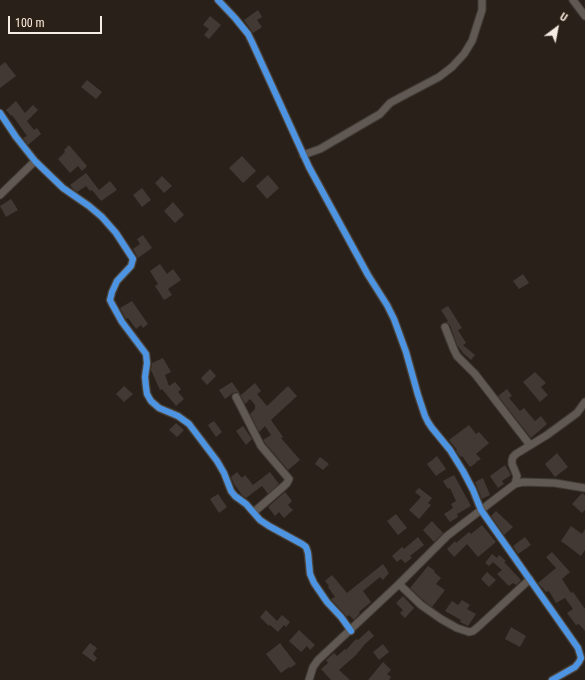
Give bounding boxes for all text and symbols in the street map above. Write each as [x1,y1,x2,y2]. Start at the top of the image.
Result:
scale bar [10,8,104,34]
north arrow [537,8,577,48]
text: U [558,10,570,25]
text: 100 m [15,16,45,30]

